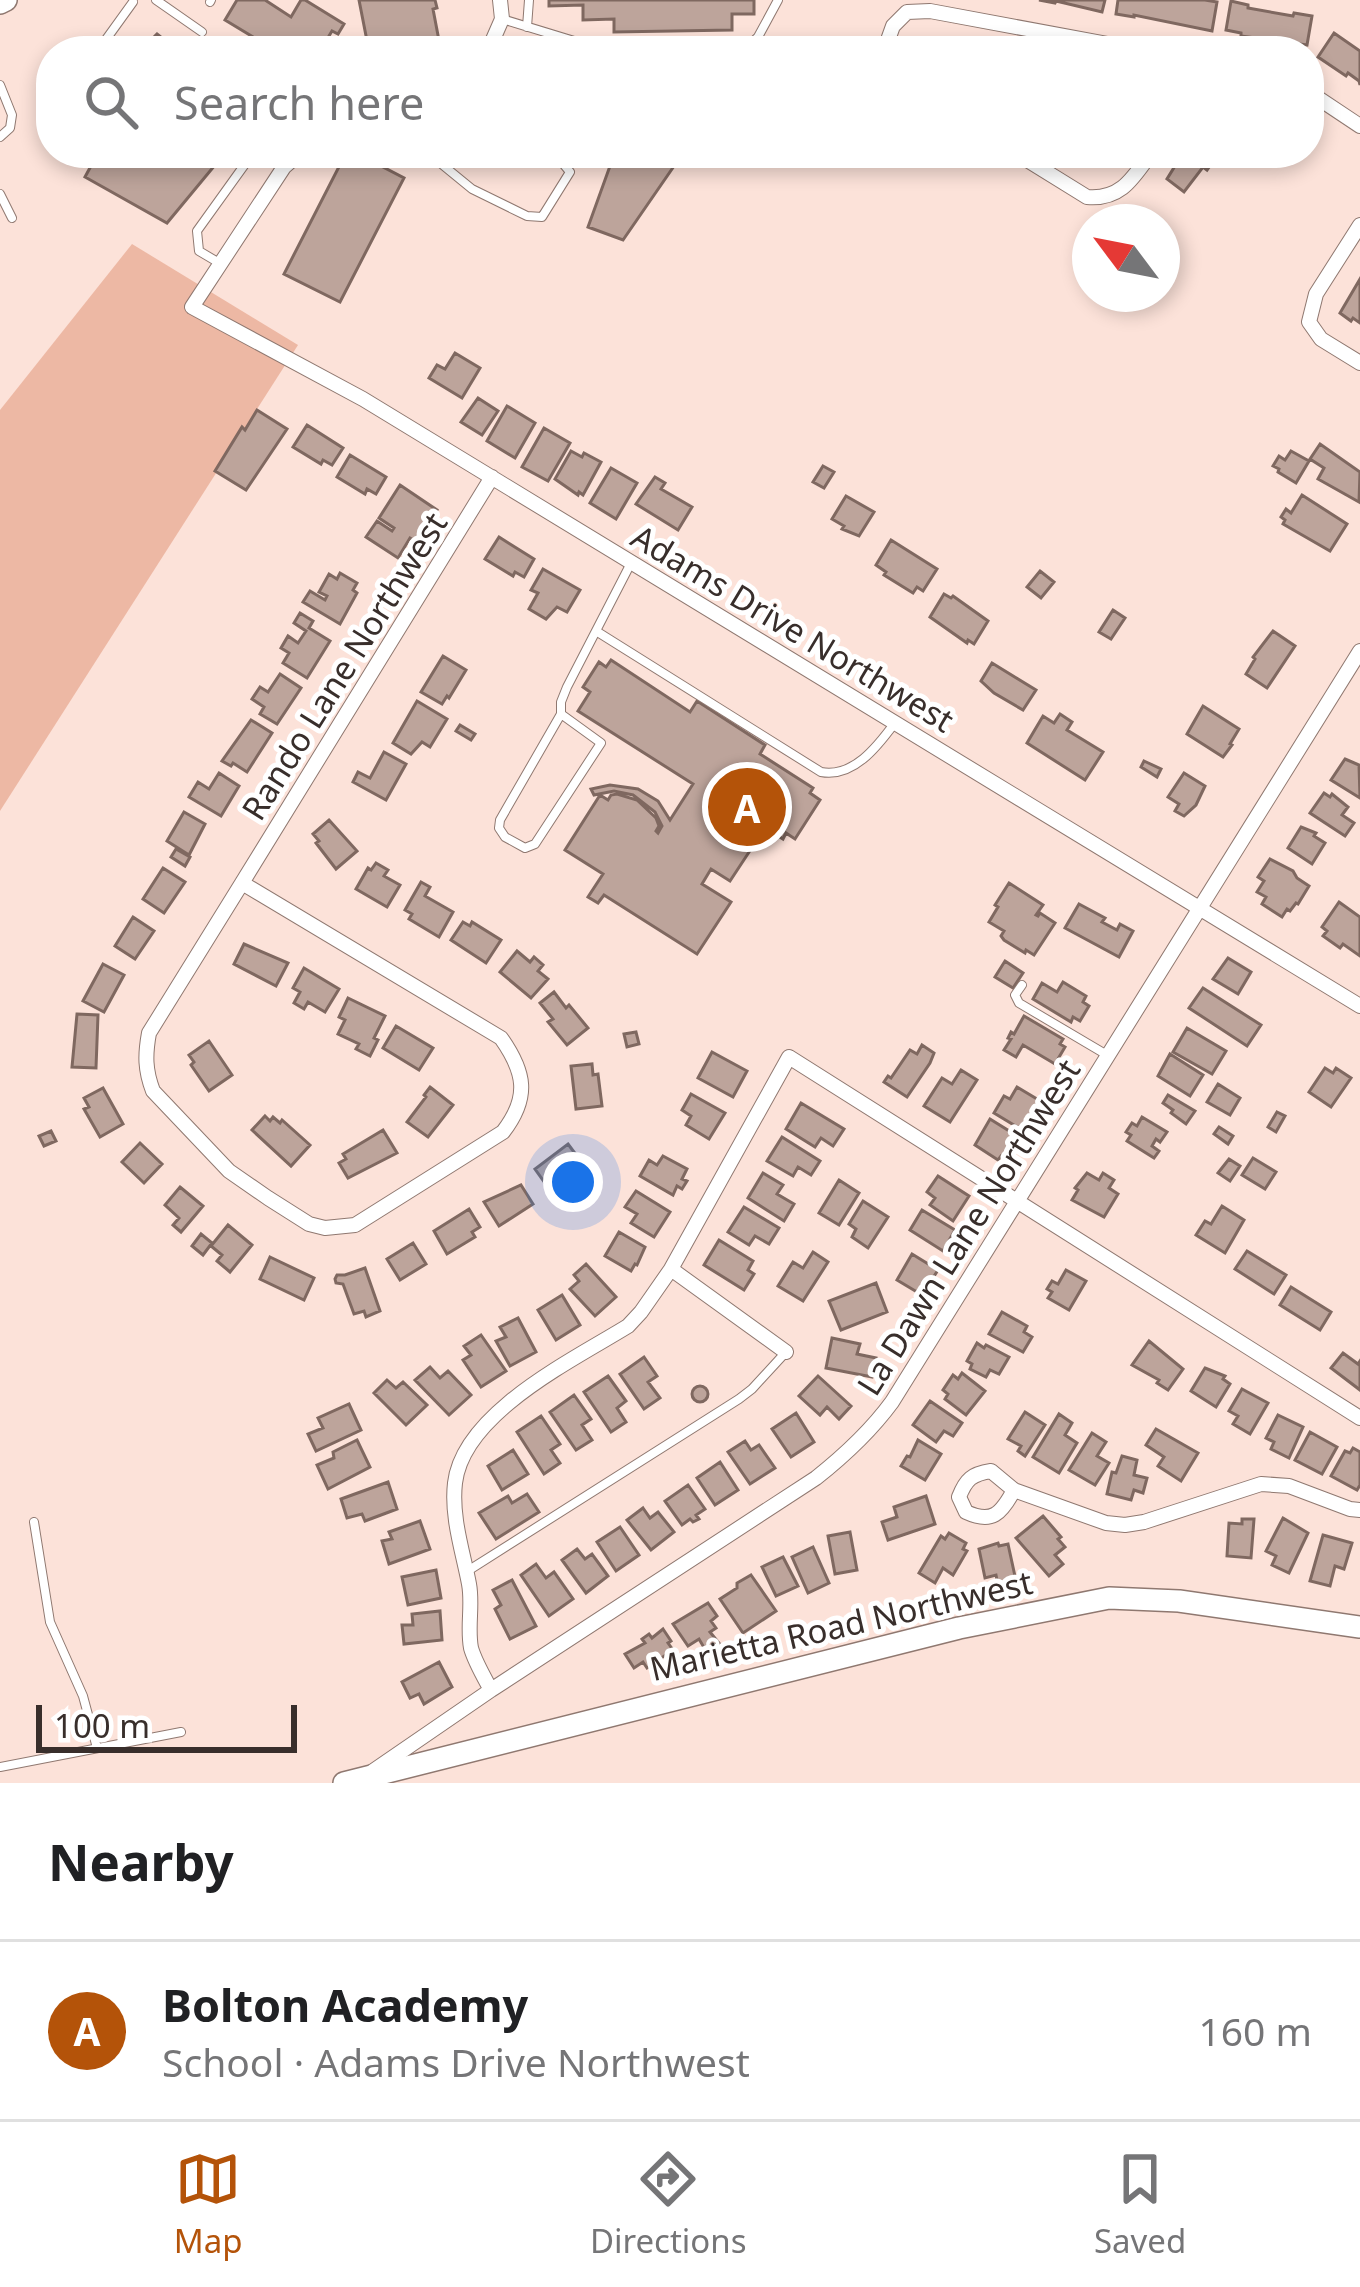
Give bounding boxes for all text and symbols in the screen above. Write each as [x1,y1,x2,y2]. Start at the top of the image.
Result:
search box [36,36,1324,168]
icon: search [78,69,144,135]
text: Search here [174,72,424,133]
north arrow [1072,204,1180,312]
street label: Rando Lane Northwest [231,504,457,828]
street label: Adams Drive Northwest [623,514,963,742]
pin: A [708,762,786,852]
street label: La Dawn Lane Northwest [846,1050,1090,1404]
your location [543,1152,603,1212]
street label: Marietta Road Northwest [645,1559,1037,1691]
scale bar [36,1699,297,1752]
text: 100 m [54,1703,150,1748]
text: Nearby [48,1826,234,1896]
text: Bolton Academy [162,1974,528,2035]
text: A [74,2004,101,2057]
text: 160 m [1198,2004,1312,2057]
text: School · Adams Drive Northwest [162,2035,750,2088]
tab: Map [174,2146,242,2263]
tab: Directions [590,2146,747,2263]
tab: Saved [1094,2146,1186,2263]

